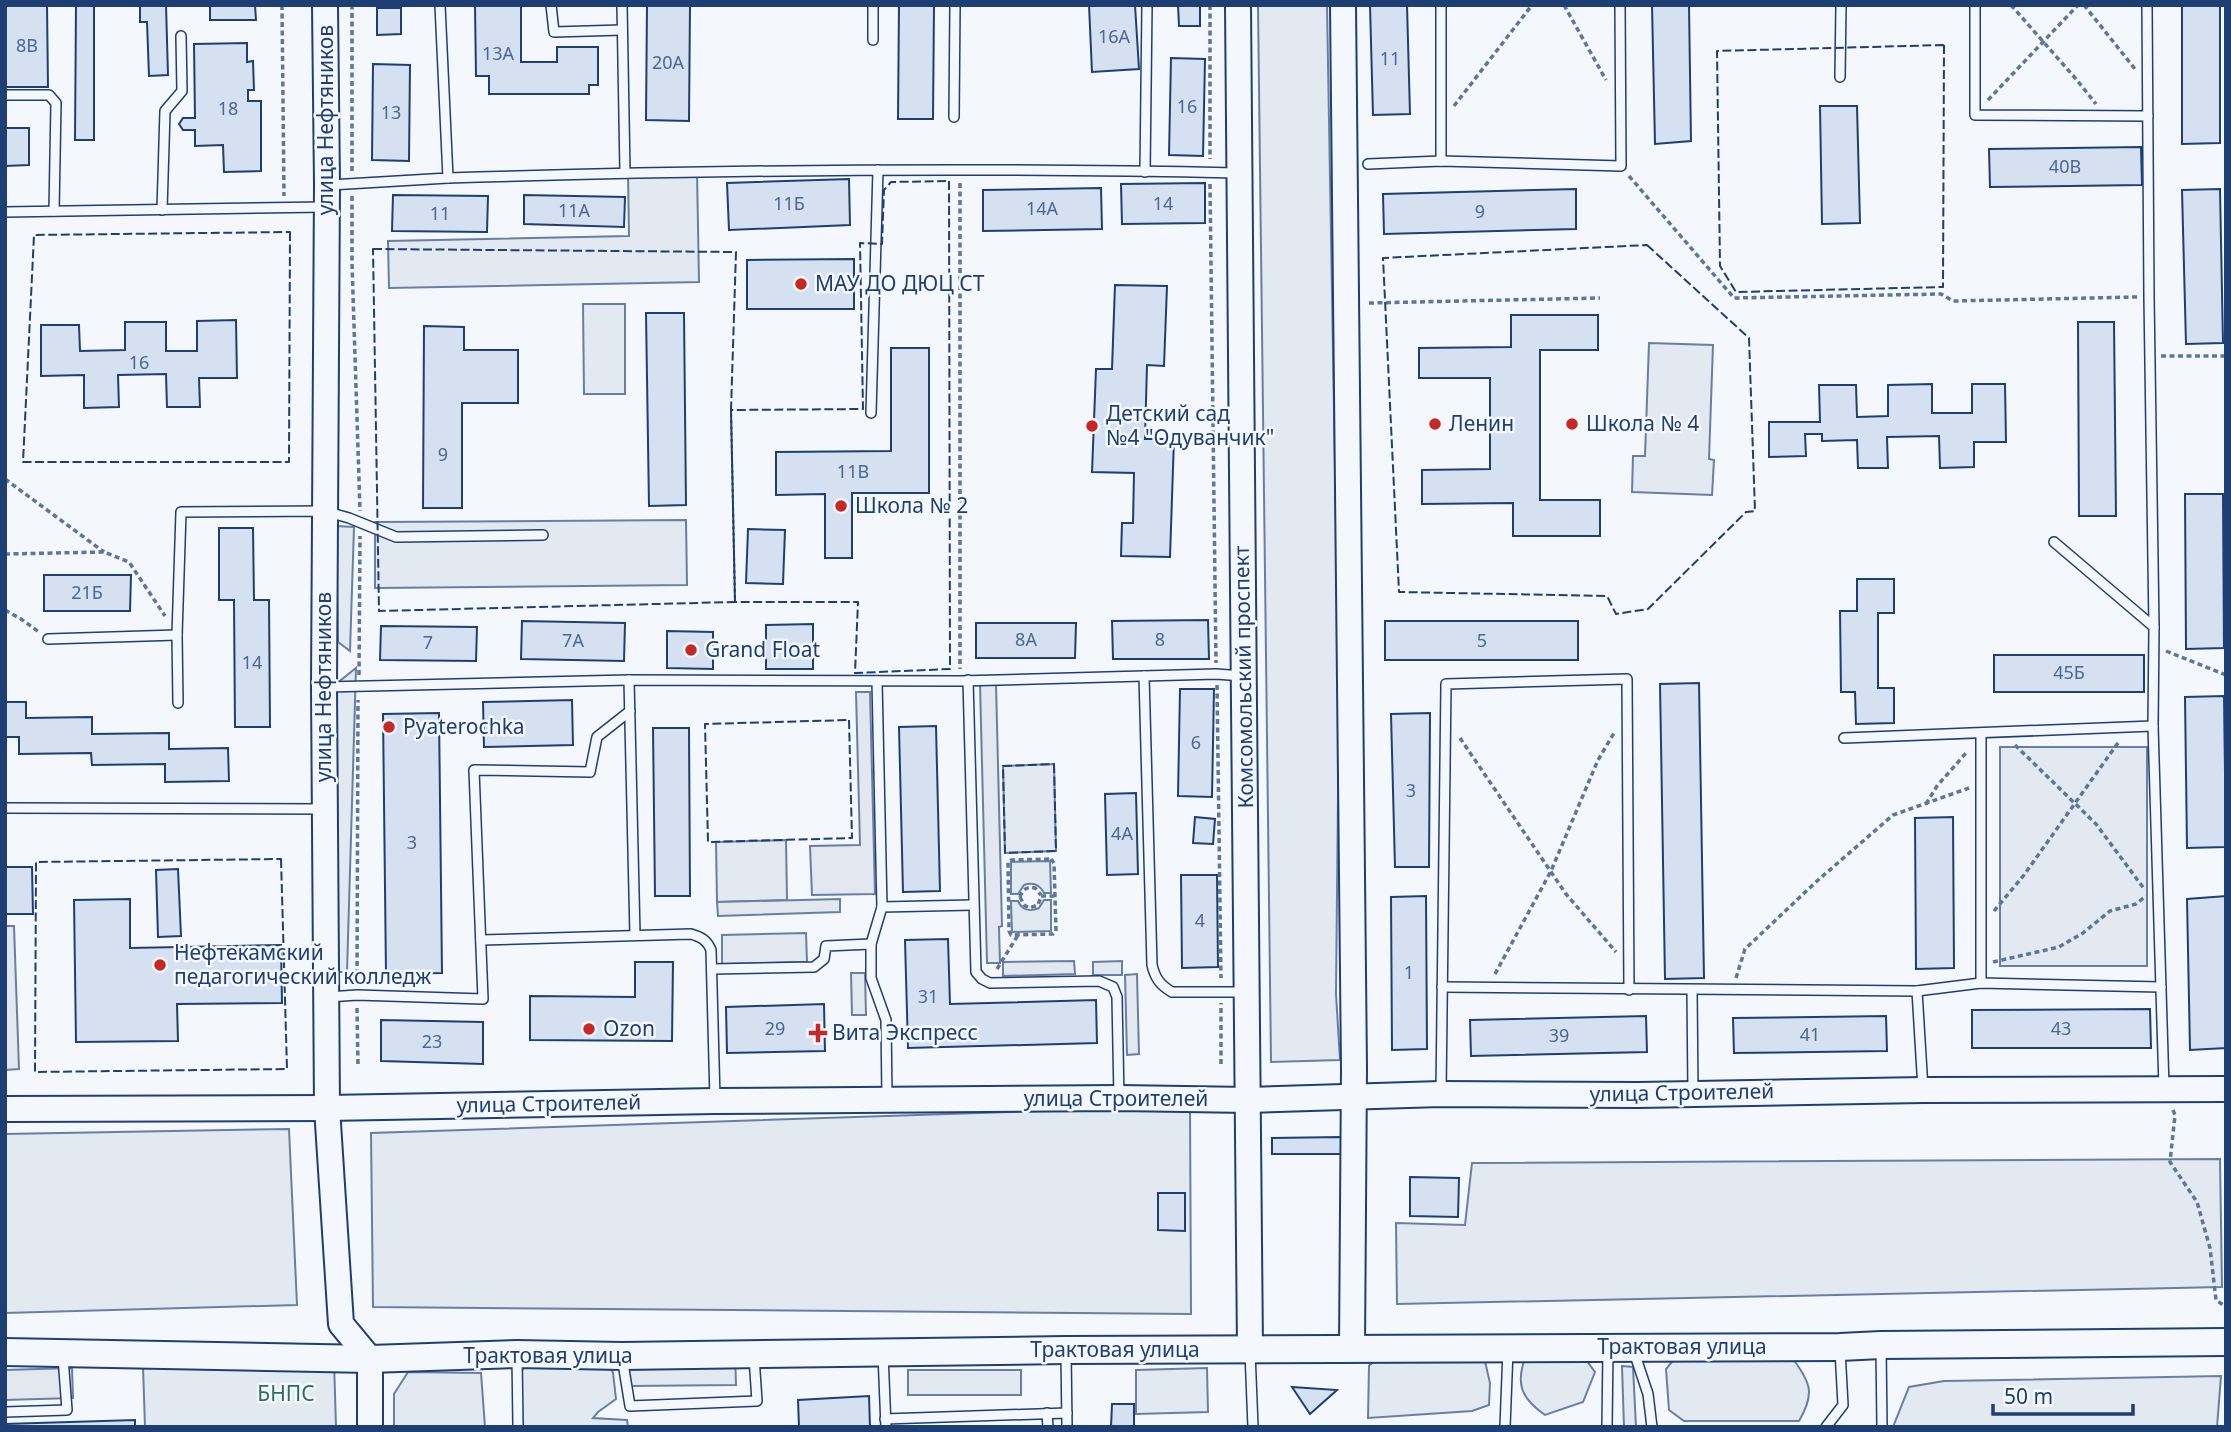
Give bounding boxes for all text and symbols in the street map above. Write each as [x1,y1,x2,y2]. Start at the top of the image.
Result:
house number: 16А [1098,24,1131,48]
street label: улица Нефтяников [311,25,339,215]
house number: 8В [16,33,38,57]
house number: 13А [482,41,515,65]
house number: 11 [1380,46,1400,70]
house number: 20А [652,50,685,74]
house number: 16 [1177,94,1197,118]
house number: 18 [218,96,238,120]
house number: 13 [381,100,401,124]
house number: 40В [2049,154,2081,178]
house number: 11Б [773,191,805,215]
house number: 14 [1153,191,1173,215]
house number: 14А [1026,196,1059,220]
house number: 11А [558,198,591,222]
house number: 9 [1475,199,1485,223]
house number: 11 [430,201,450,225]
place label: МАУ ДО ДЮЦ СТ [815,269,985,297]
marker: МАУ ДО ДЮЦ СТ [793,276,809,292]
house number: 16 [129,350,149,374]
place label: Детский сад №4 "Одуванчик" [1106,399,1274,451]
place label: Ленин [1449,409,1514,437]
place label: Школа № 4 [1586,409,1699,437]
marker: Ленин [1427,416,1443,432]
marker: Школа № 4 [1564,416,1580,432]
marker: Детский сад №4 "Одуванчик" [1084,418,1100,434]
house number: 9 [438,442,448,466]
house number: 11В [837,459,869,483]
place label: Школа № 2 [855,491,968,519]
marker: Школа № 2 [833,498,849,514]
street label: Комсомольский проспект [1227,545,1259,809]
house number: 21Б [71,580,103,604]
street label: улица Нефтяников [309,592,337,782]
house number: 8А [1015,627,1037,651]
house number: 8 [1155,627,1165,651]
house number: 7А [562,628,584,652]
house number: 5 [1477,628,1487,652]
house number: 7 [423,630,433,654]
place label: Grand Float [705,635,820,663]
marker: Grand Float [683,642,699,658]
house number: 14 [242,650,262,674]
house number: 45Б [2053,660,2085,684]
place label: Pyaterochka [403,712,525,740]
marker: Pyaterochka [381,719,397,735]
house number: 6 [1191,730,1201,754]
house number: 3 [1406,778,1416,802]
house number: 4А [1111,821,1133,845]
house number: 3 [407,830,417,854]
house number: 4 [1195,908,1205,932]
place label: Нефтекамский педагогический колледж [174,938,431,990]
marker: Нефтекамский педагогический колледж [152,957,168,973]
house number: 1 [1404,960,1414,984]
house number: 31 [918,984,938,1008]
place label: Ozon [603,1014,655,1042]
house number: 29 [765,1016,785,1040]
house number: 43 [2051,1016,2071,1040]
place label: Вита Экспресс [832,1018,978,1046]
marker: Ozon [581,1021,597,1037]
house number: 41 [1800,1022,1820,1046]
house number: 39 [1549,1023,1569,1047]
marker: Вита Экспресс [810,1025,826,1041]
house number: 23 [422,1029,442,1053]
street label: улица Строителей [1589,1076,1774,1108]
street label: улица Строителей [1024,1084,1208,1112]
street label: улица Строителей [456,1087,641,1119]
street label: Трактовая улица [1597,1332,1767,1360]
street label: Трактовая улица [1030,1335,1200,1363]
street label: Трактовая улица [463,1341,633,1369]
scale bar [1993,1372,2133,1416]
park label: БНПС [257,1379,315,1407]
text: 50 m [2004,1382,2053,1410]

